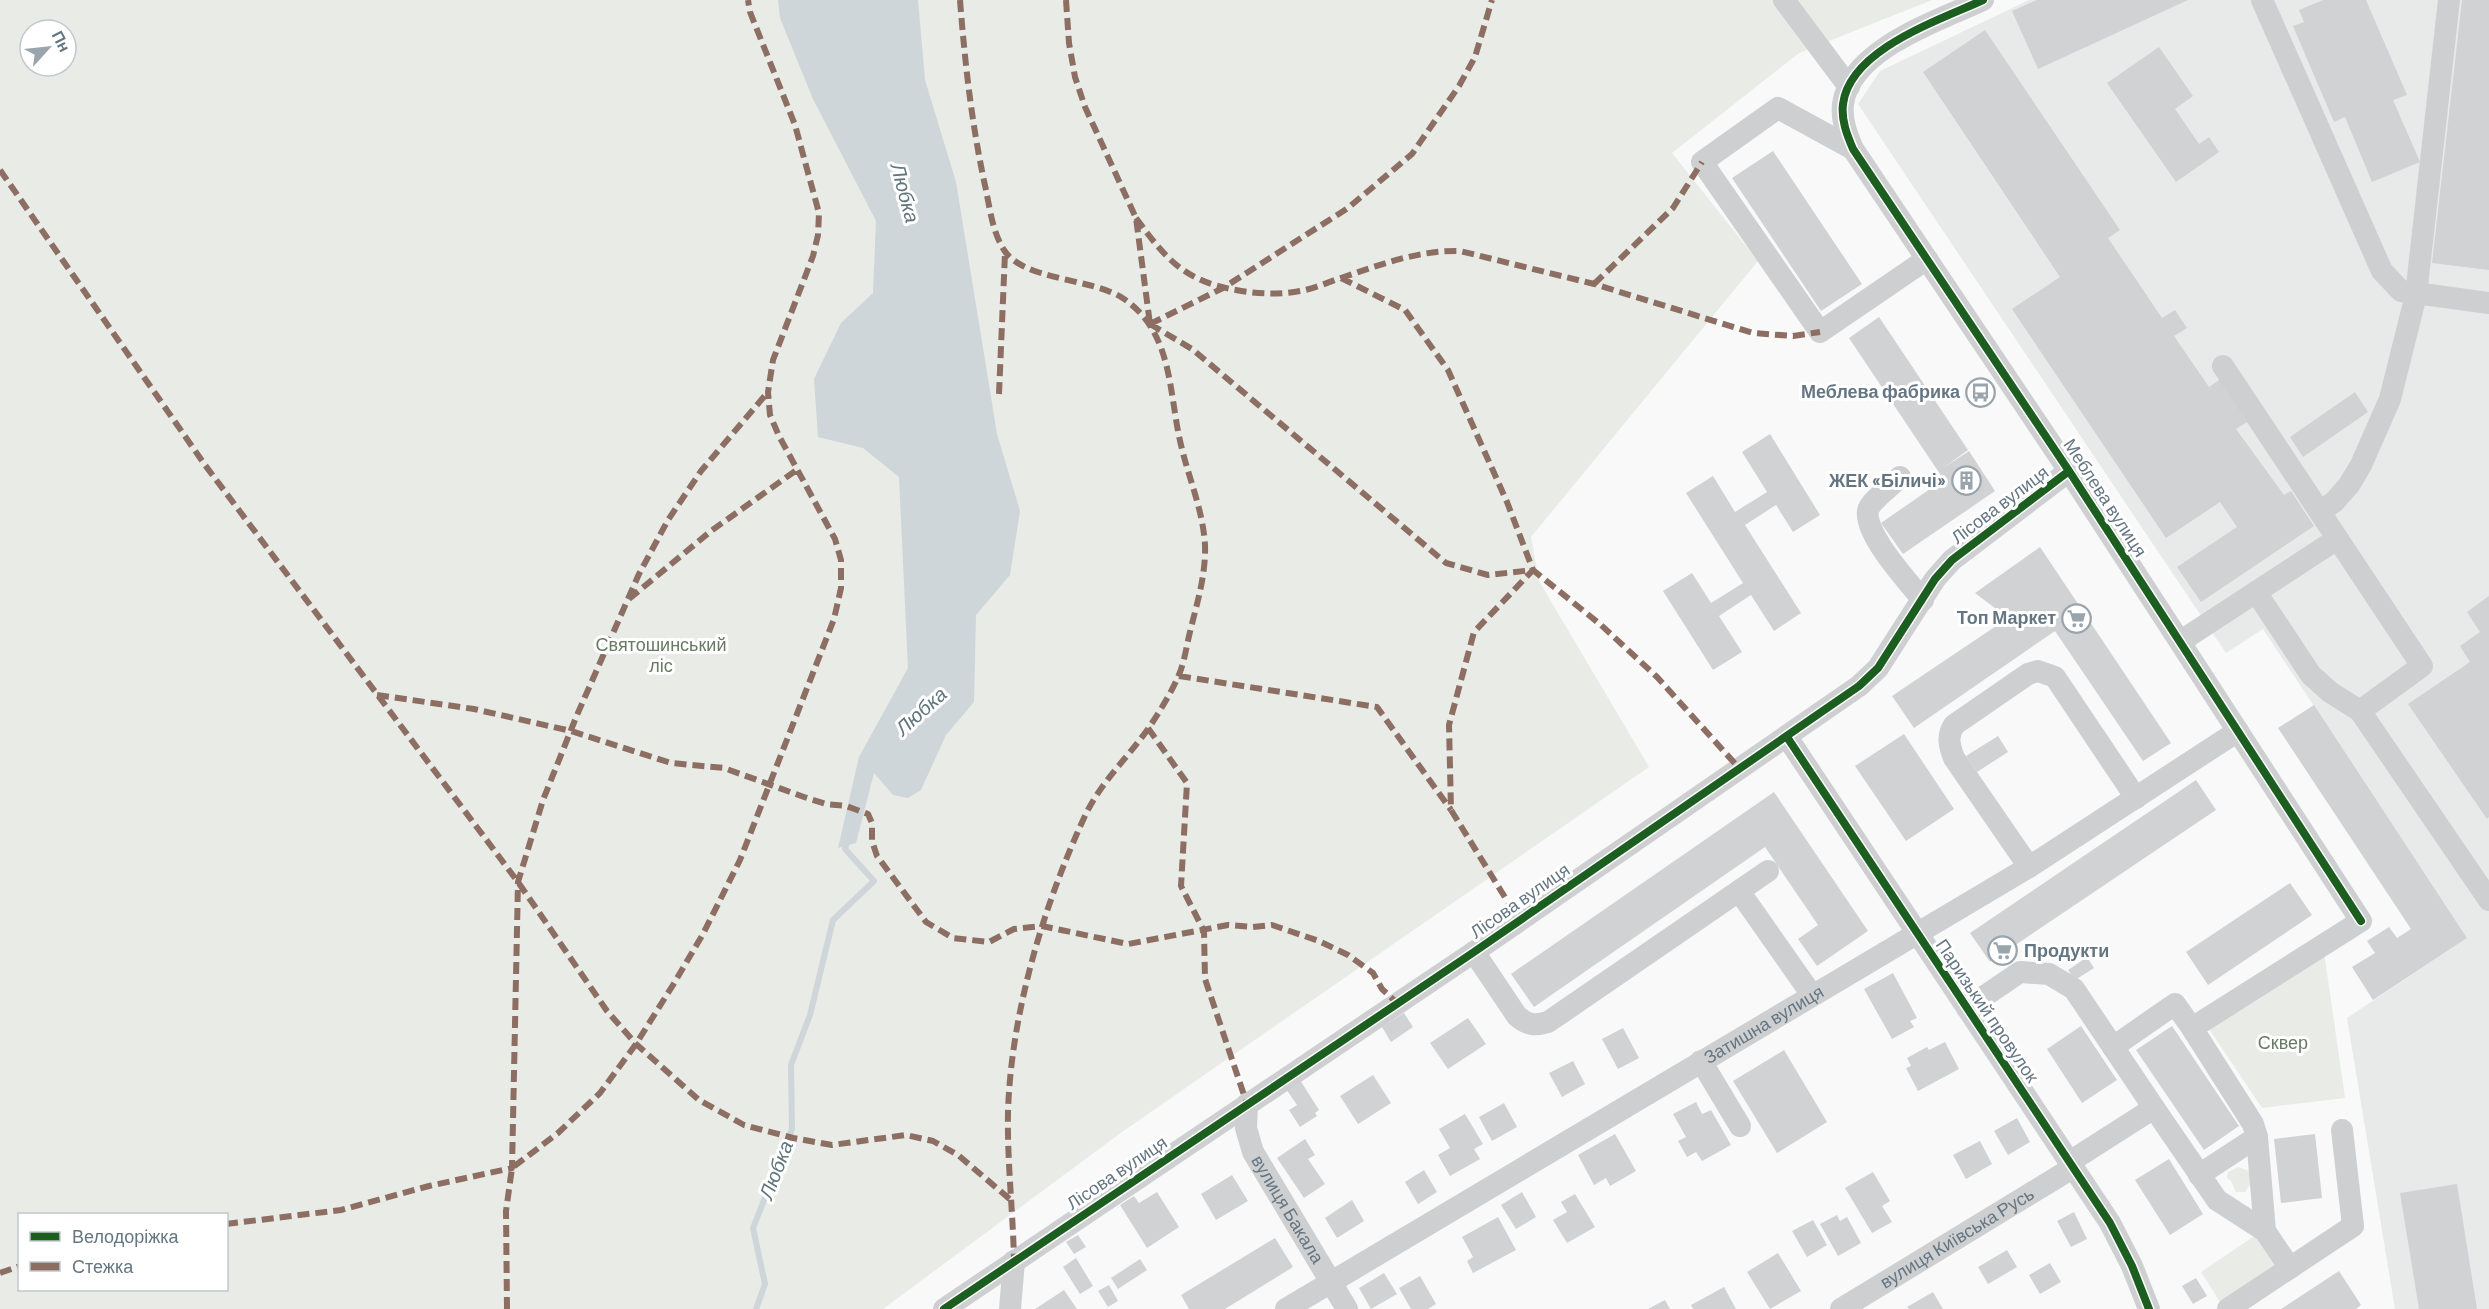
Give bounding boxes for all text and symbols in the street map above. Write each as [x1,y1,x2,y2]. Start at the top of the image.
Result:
north arrow [18,18,78,78]
text: Пн [49,27,75,55]
water label: Любка [886,158,925,225]
bus stop icon: Меблева фабрика [1965,376,1997,408]
place label: Меблева фабрика [1801,380,1961,402]
street label: Меблева вулиця [2059,434,2152,561]
street label: Лісова вулиця [1946,460,2052,548]
building icon: ЖЕК «Біличі» [1951,465,1983,497]
place label: ЖЕК «Біличі» [1828,469,1946,491]
supermarket icon: Топ Маркет [2061,602,2093,634]
place label: Топ Маркет [1957,606,2056,628]
park label: Святошинський ліс [596,633,726,676]
water label: Любка [888,681,951,741]
street label: Лісова вулиця [1465,858,1573,943]
street label: Паризький провулок [1932,934,2044,1086]
supermarket icon: Продукти [1987,935,2019,967]
place label: Продукти [2024,939,2109,961]
street label: Затишна вулиця [1700,980,1827,1068]
park label: Сквер [2258,1031,2308,1053]
street label: Лісова вулиця [1062,1131,1171,1214]
water label: Любка [752,1137,797,1204]
street label: вулиця Бакала [1247,1151,1330,1268]
street label: вулиця Київська Русь [1876,1182,2038,1293]
legend [18,1213,228,1291]
text: Велодоріжка [72,1225,180,1247]
text: Стежка [72,1255,134,1277]

